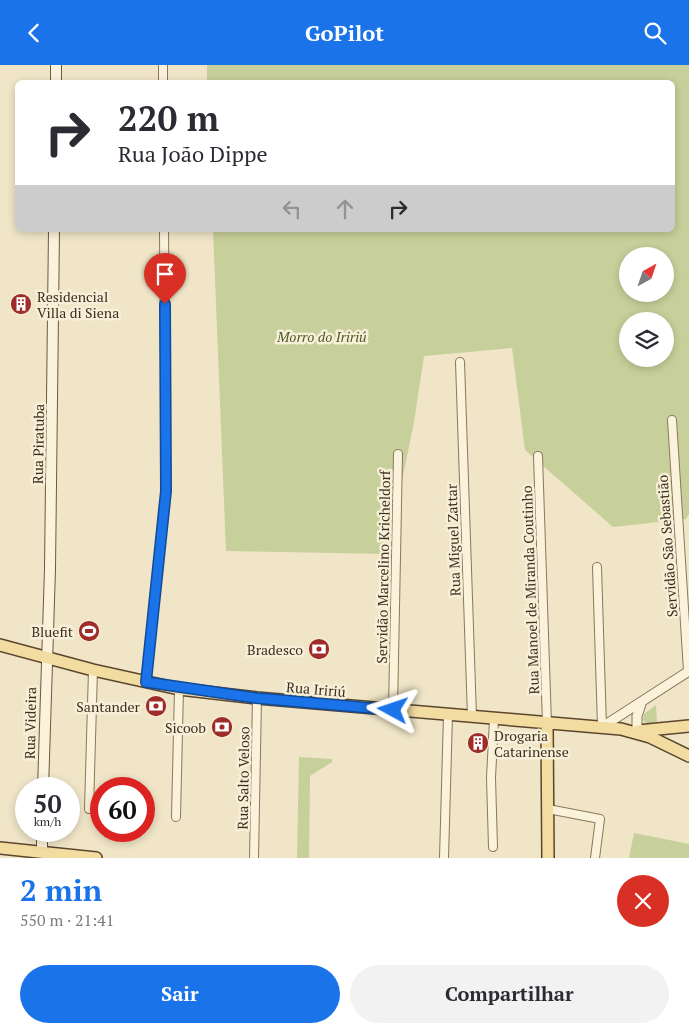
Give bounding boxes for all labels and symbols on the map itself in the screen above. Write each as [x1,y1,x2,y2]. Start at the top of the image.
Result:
north arrow [619,247,674,303]
pin [144,253,186,304]
place label: Residencial Villa di Siena [37,287,119,322]
building icon: Residencial Villa di Siena [9,292,33,316]
park label: Morro do Iririú [276,327,367,346]
street label: Rua Piratuba [28,404,48,484]
street label: Servidão Marcelino Kricheldorf [372,469,394,664]
street label: Servidão São Sebastião [653,474,681,618]
street label: Rua Miguel Zattar [442,483,464,596]
street label: Rua Manoel de Miranda Coutinho [517,485,543,695]
sports icon: Bluefit [77,619,101,643]
place label: Bluefit [32,622,74,641]
bank icon: Bradesco [307,637,331,661]
place label: Bradesco [247,640,303,659]
street label: Rua Iririú [285,677,347,701]
position arrow [366,683,418,735]
street label: Rua Videira [20,687,40,759]
bank icon: Santander [144,694,168,718]
place label: Santander [76,697,141,716]
bank icon: Sicoob [210,715,234,739]
place label: Sicoob [165,718,206,737]
street label: Rua Salto Veloso [233,726,253,830]
place label: Drogaria Catarinense [494,726,569,761]
building icon: Drogaria Catarinense [466,731,490,755]
speed limit sign: 60 [90,777,155,842]

